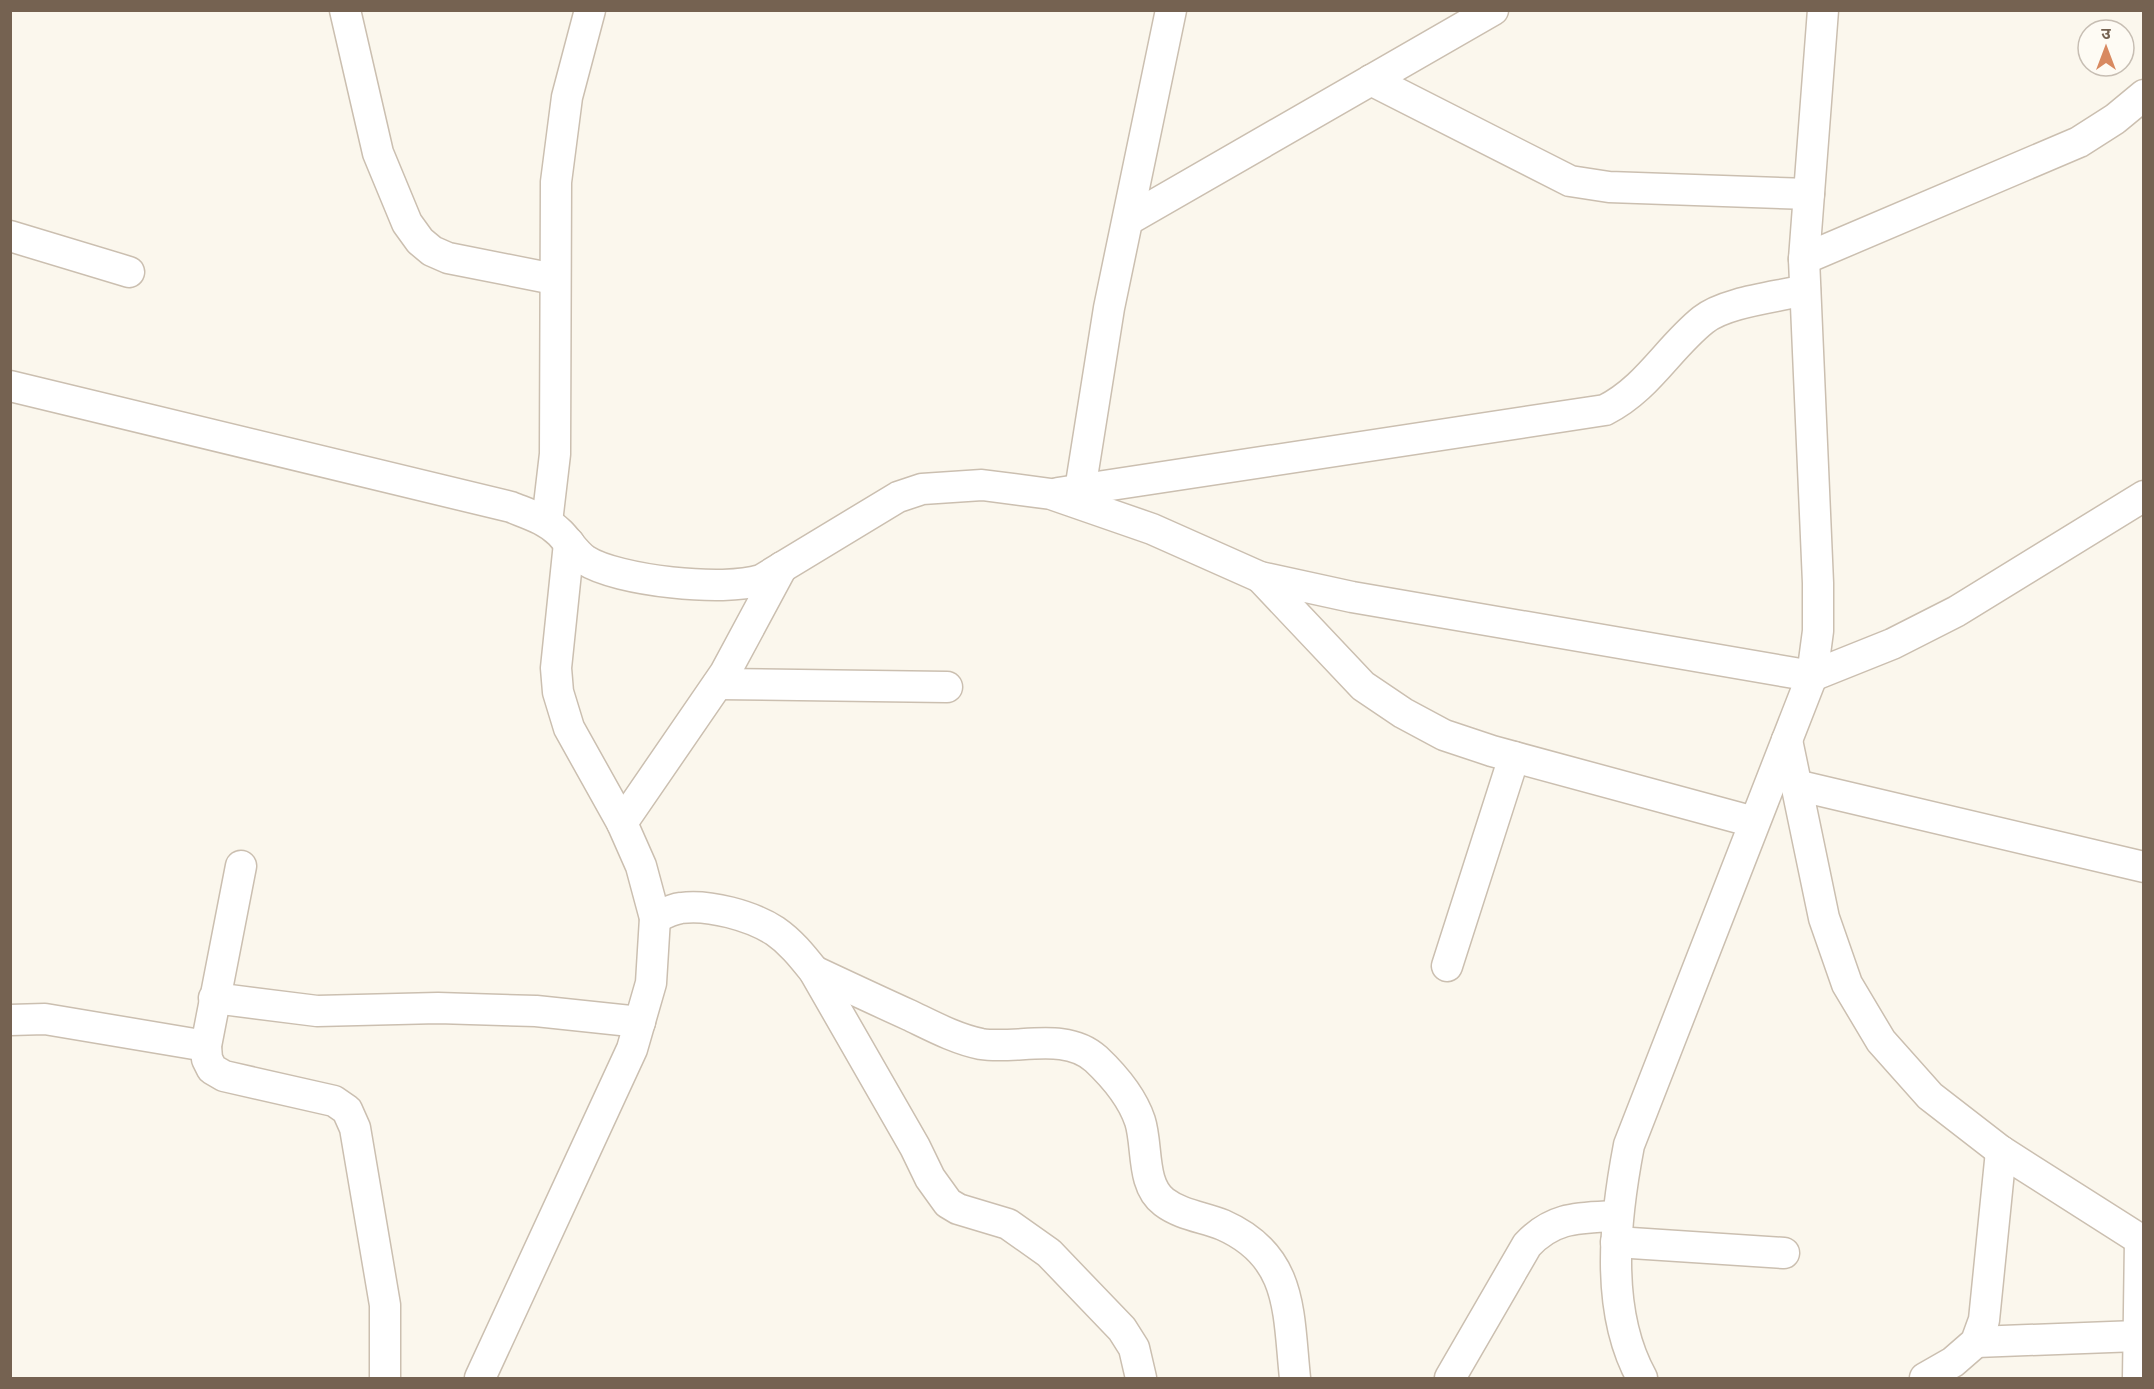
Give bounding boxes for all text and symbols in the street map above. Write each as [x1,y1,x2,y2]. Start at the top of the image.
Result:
north arrow [2076,18,2136,78]
text: उ [2101,24,2111,43]

